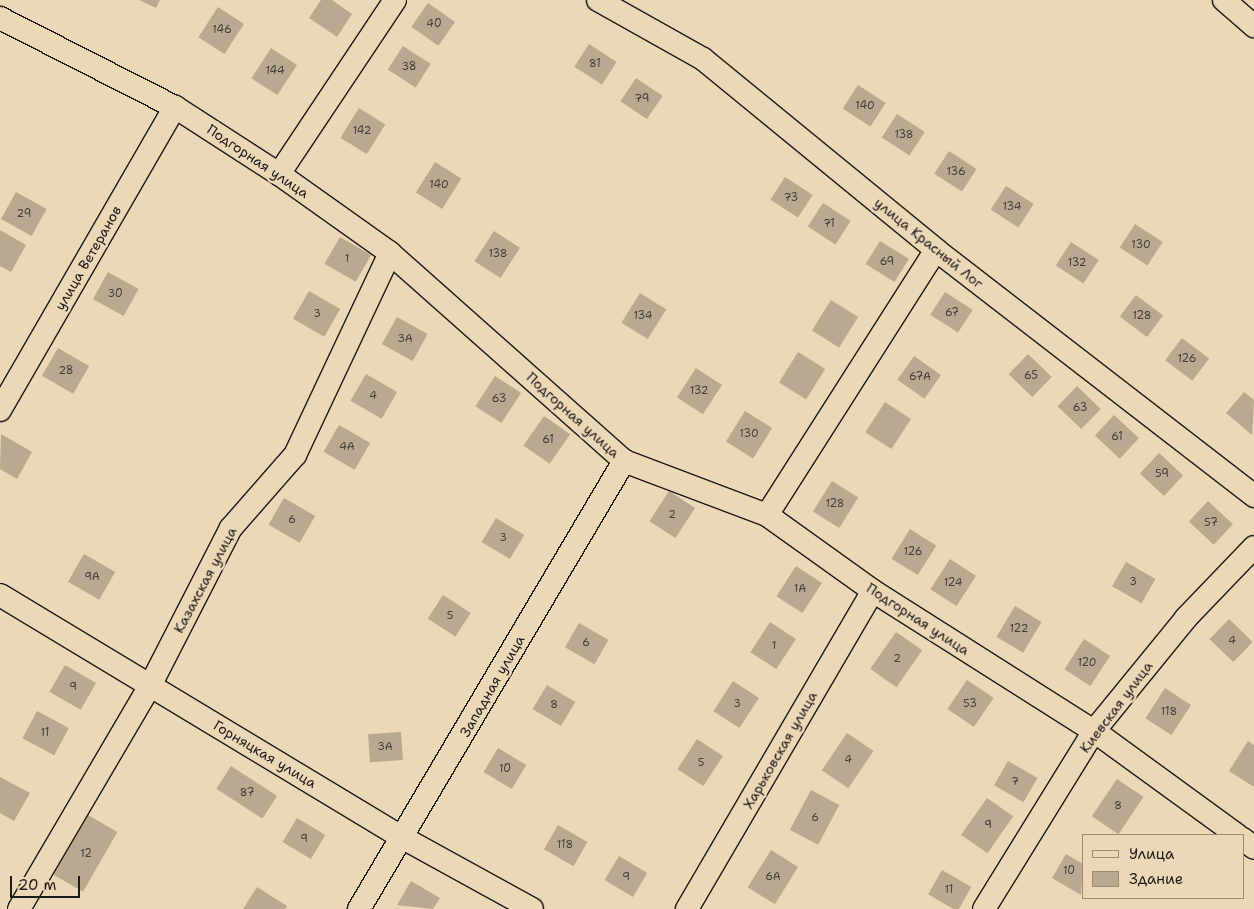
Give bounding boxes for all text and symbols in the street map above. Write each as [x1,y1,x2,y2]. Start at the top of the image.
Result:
house number: 40 [426,17,442,31]
house number: 146 [212,23,232,37]
house number: 81 [589,57,601,71]
house number: 38 [401,60,417,74]
house number: 144 [265,64,285,78]
house number: 79 [635,92,649,106]
house number: 140 [855,99,875,113]
street label: Подгорная улица [204,121,312,201]
house number: 142 [353,124,371,138]
house number: 138 [894,128,914,142]
house number: 136 [946,165,966,179]
house number: 140 [429,178,449,192]
house number: 73 [784,191,798,205]
street label: улица Красный Лог [871,194,987,292]
house number: 134 [1002,200,1022,214]
street label: улица Ветеранов [51,203,125,313]
house number: 29 [17,207,31,221]
house number: 71 [823,217,835,231]
house number: 130 [1131,238,1151,252]
house number: 138 [488,247,508,261]
house number: 1 [345,252,349,266]
house number: 69 [880,255,894,269]
house number: 132 [1068,256,1086,270]
house number: 30 [107,287,123,301]
house number: 67 [945,306,959,320]
house number: 3 [313,307,321,321]
house number: 134 [633,309,653,323]
house number: 128 [1132,309,1152,323]
house number: 3А [397,332,413,346]
house number: 126 [1178,352,1196,366]
house number: 28 [58,364,74,378]
street label: Подгорная улица [523,369,623,461]
house number: 65 [1024,369,1038,383]
house number: 67А [909,370,931,384]
house number: 132 [690,384,708,398]
house number: 4 [369,389,377,403]
house number: 63 [492,392,506,406]
house number: 63 [1073,401,1087,415]
house number: 130 [739,427,759,441]
house number: 61 [1111,430,1123,444]
house number: 61 [542,433,554,447]
house number: 4А [339,440,355,454]
house number: 59 [1155,467,1169,481]
house number: 128 [825,497,845,511]
house number: 2 [668,508,676,522]
house number: 6 [288,513,296,527]
house number: 57 [1204,516,1218,530]
street label: Казахская улица [170,524,240,636]
house number: 3 [499,531,507,545]
house number: 126 [904,545,922,559]
house number: 9А [84,570,100,584]
house number: 3 [1129,575,1137,589]
house number: 124 [944,576,962,590]
street label: Подгорная улица [863,579,973,659]
house number: 1А [794,582,806,596]
house number: 5 [447,609,453,623]
house number: 122 [1010,622,1028,636]
street label: Западная улица [456,632,528,740]
house number: 4 [1228,634,1236,648]
house number: 6 [582,636,590,650]
house number: 1 [772,639,776,653]
house number: 2 [893,652,901,666]
house number: 120 [1077,656,1097,670]
street label: Киевская улица [1076,658,1156,756]
house number: 9 [69,680,77,694]
street label: Харьковская улица [740,688,820,812]
house number: 3 [733,697,741,711]
house number: 53 [963,697,977,711]
house number: 8 [550,698,558,712]
house number: 118 [1161,705,1177,719]
street label: Горняцкая улица [210,717,320,791]
house number: 11 [41,726,49,740]
house number: 3А [377,740,393,754]
house number: 4 [844,753,852,767]
house number: 5 [698,756,704,770]
house number: 10 [499,762,511,776]
house number: 7 [1011,775,1019,789]
house number: 87 [240,786,254,800]
house number: 8 [1114,799,1122,813]
house number: 6 [811,811,819,825]
house number: 9 [984,818,992,832]
house number: 9 [300,832,308,846]
legend [1082,834,1244,899]
house number: 118 [557,838,573,852]
text: Улица [1129,844,1174,864]
house number: 12 [80,847,92,861]
house number: 10 [1063,864,1075,878]
scale bar [12,866,82,898]
text: Здание [1129,869,1183,889]
house number: 9 [622,870,630,884]
house number: 6А [765,870,781,884]
text: 20 m [18,875,57,895]
house number: 11 [945,883,953,897]

